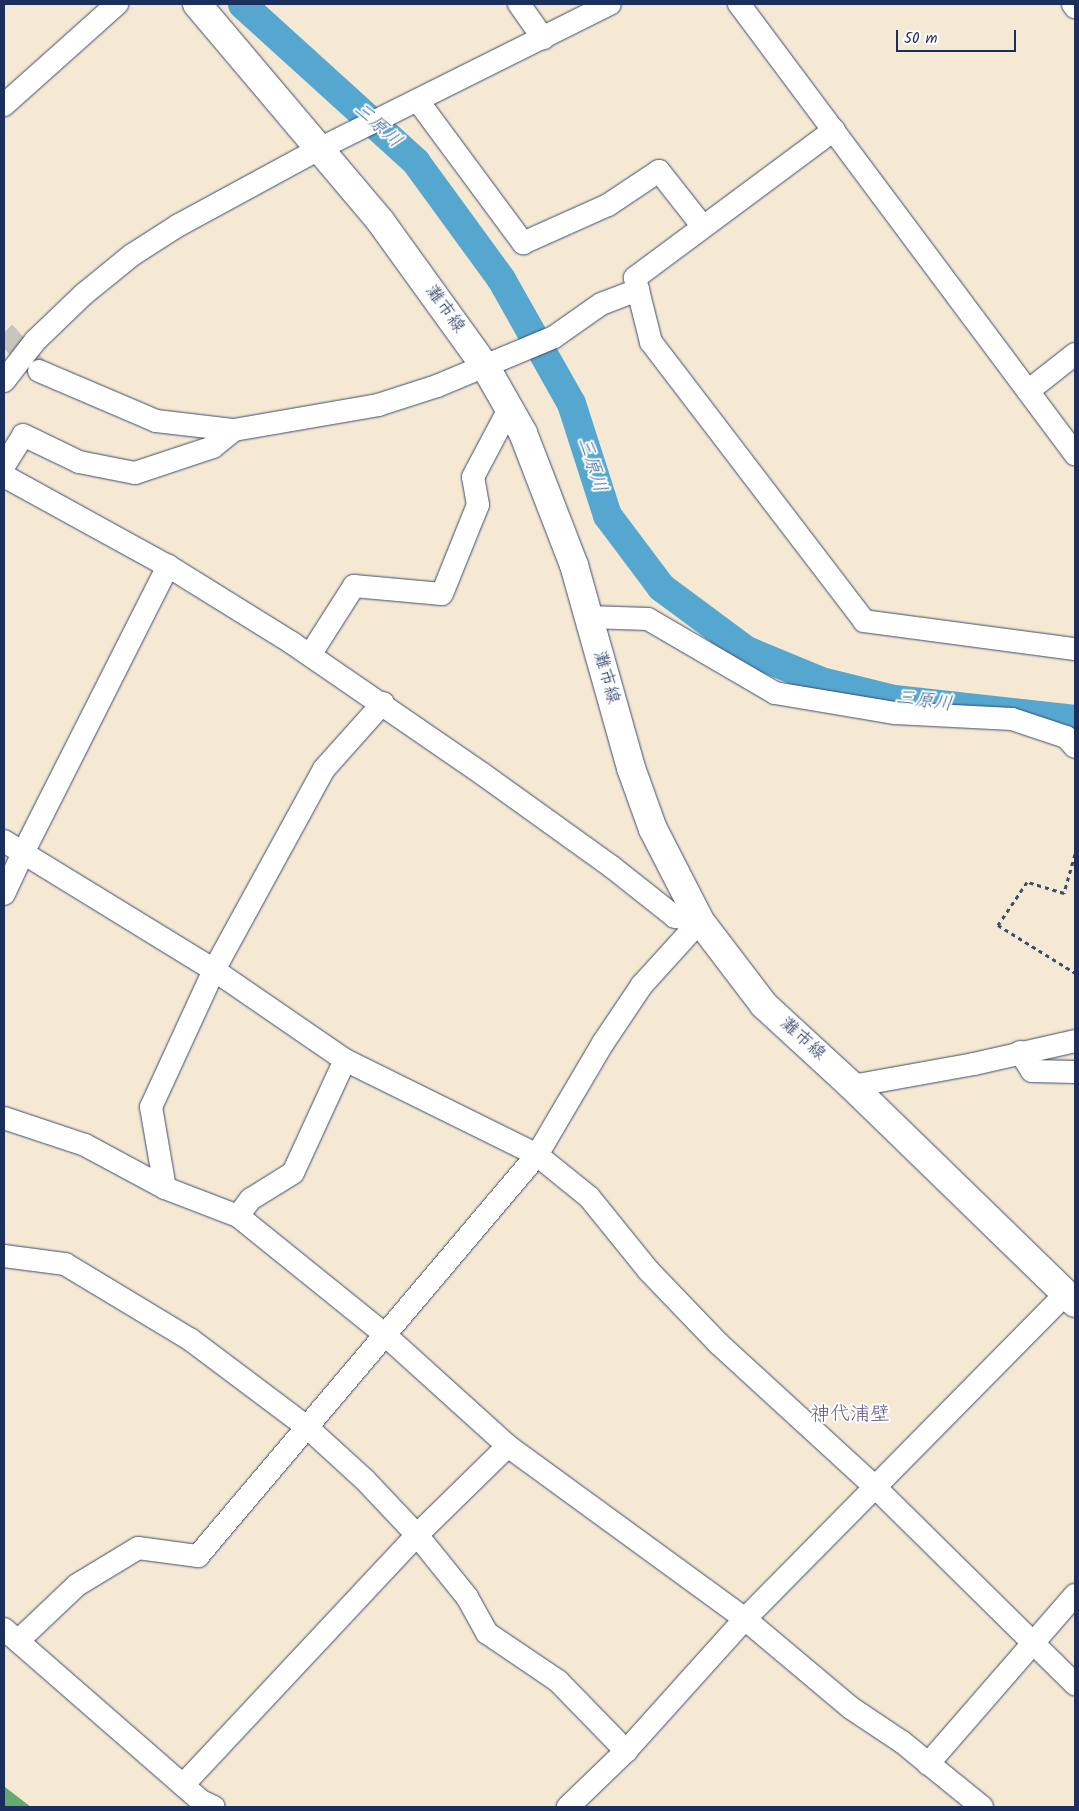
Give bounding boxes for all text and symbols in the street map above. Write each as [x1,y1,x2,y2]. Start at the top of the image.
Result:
scale bar [899,20,1019,52]
text: 50 m [904,27,938,51]
water label: 三原川 [348,98,406,154]
street label: 灘市線 [419,282,469,338]
water label: 三原川 [571,434,611,496]
street label: 灘市線 [587,649,623,707]
water label: 三原川 [894,687,954,717]
street label: 灘市線 [775,1014,829,1066]
district label: 神代浦壁 [810,1403,890,1427]

